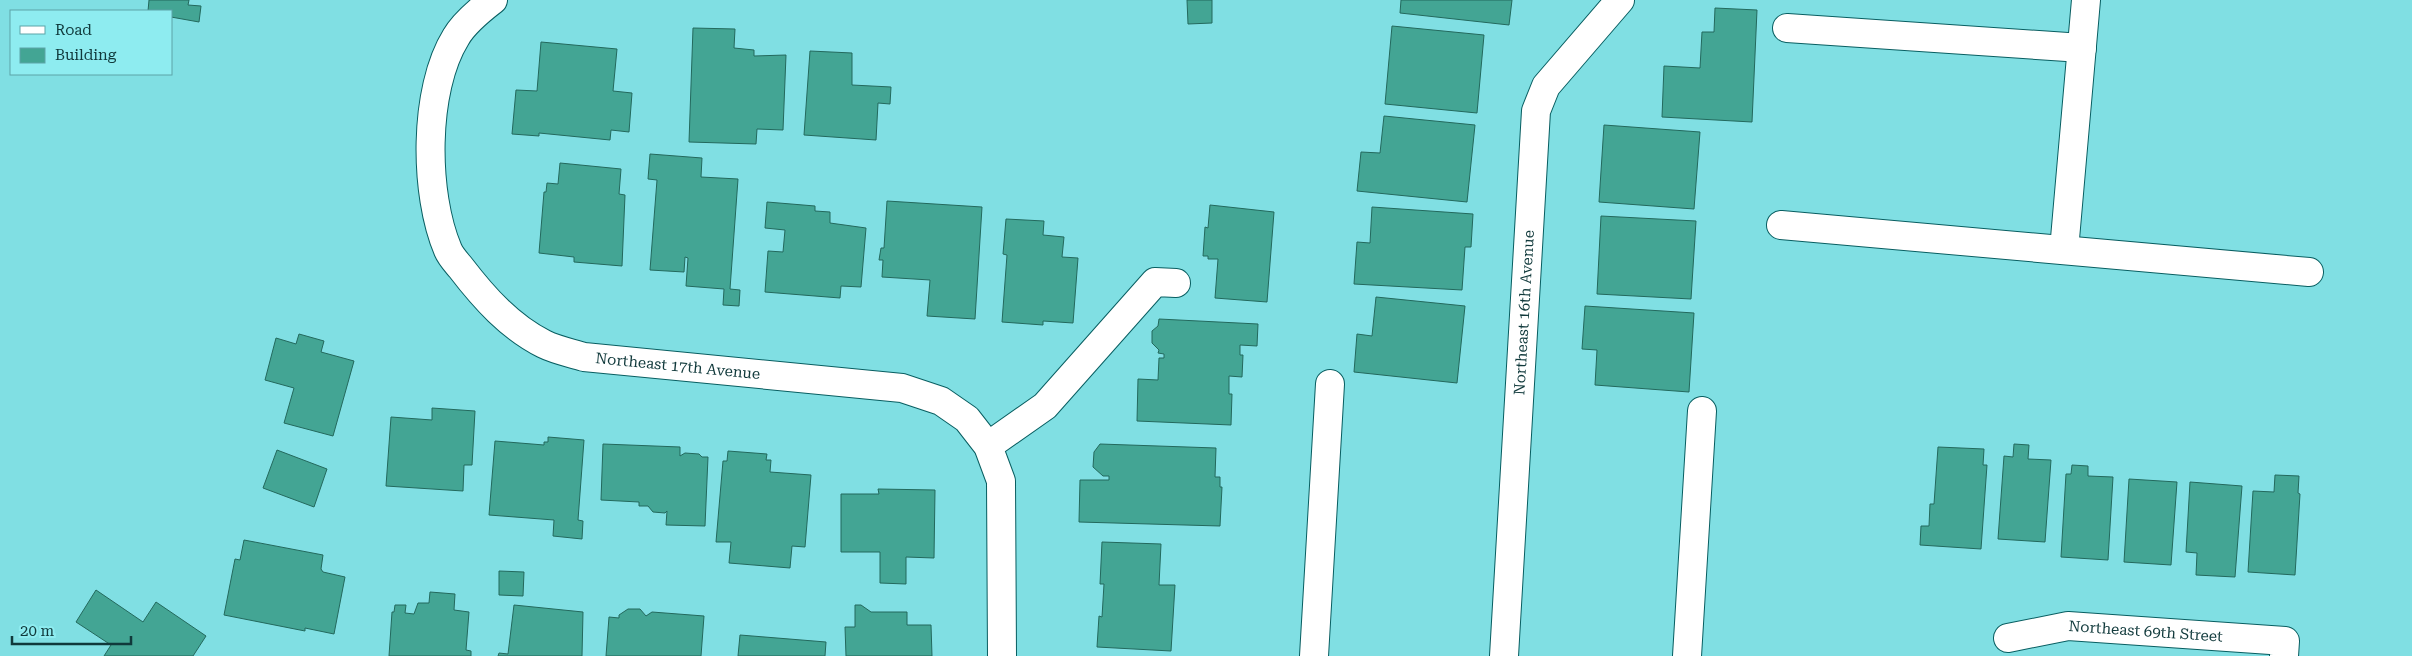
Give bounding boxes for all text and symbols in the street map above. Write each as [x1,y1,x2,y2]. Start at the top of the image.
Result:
legend [10,10,172,75]
text: Road [55,21,92,39]
text: Building [55,46,117,64]
street label: Northeast 16th Avenue [1510,230,1538,396]
street label: Northeast 17th Avenue [595,349,761,383]
scale bar [12,614,131,646]
street label: Northeast 69th Street [2068,617,2224,646]
text: 20 m [20,622,55,640]

